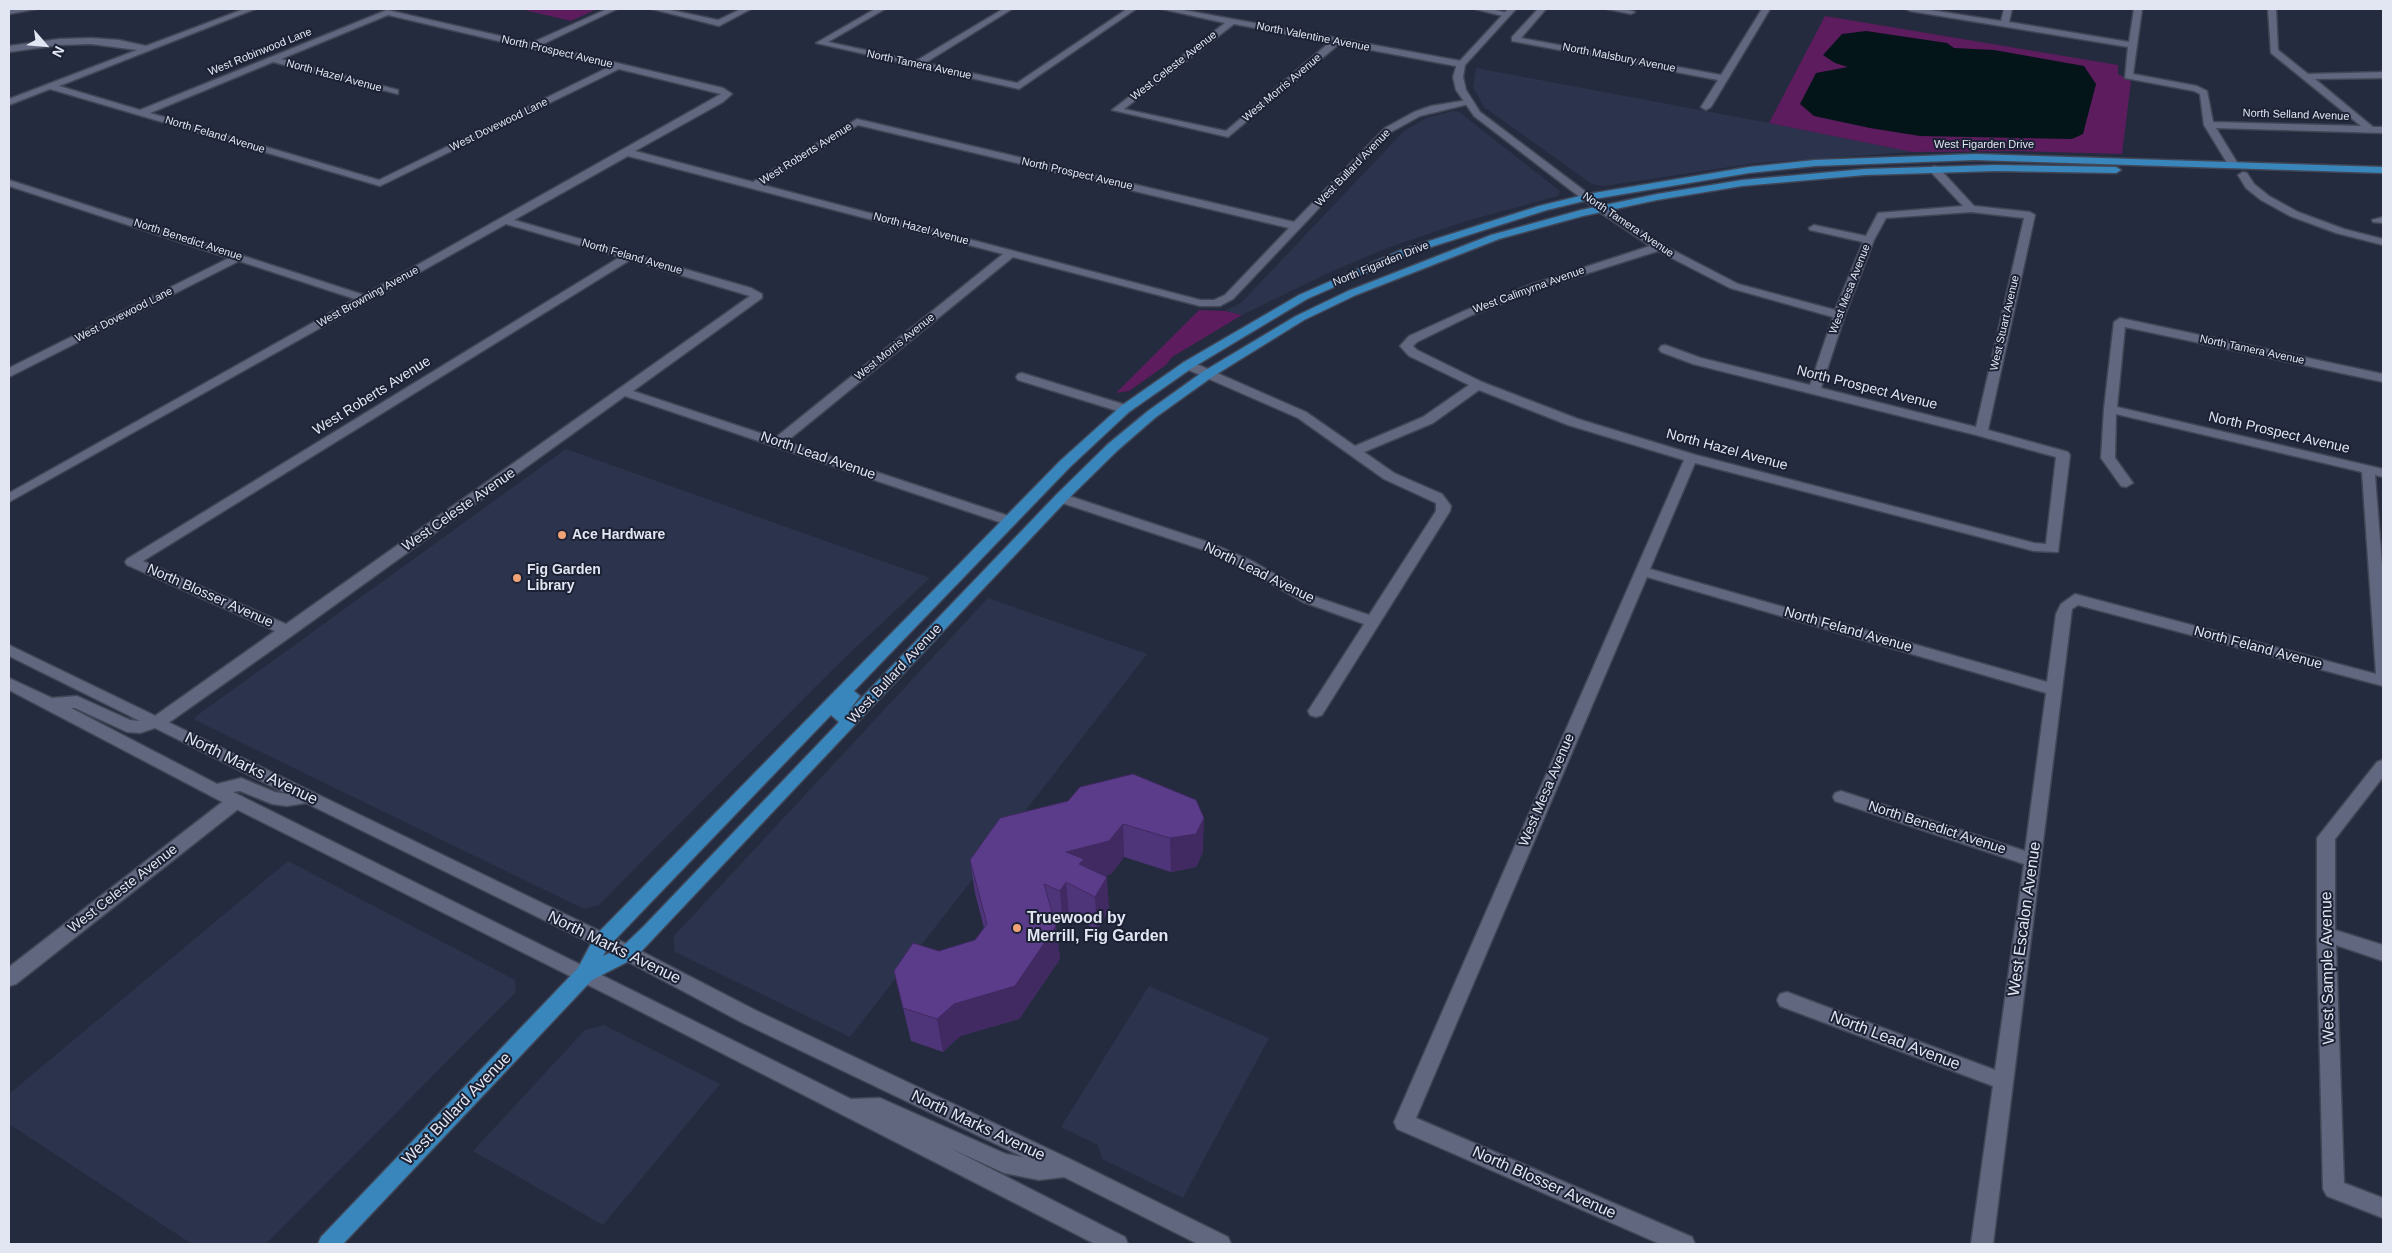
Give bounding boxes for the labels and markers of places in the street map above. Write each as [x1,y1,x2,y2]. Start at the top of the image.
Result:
place label: Ace Hardware [572,527,665,543]
marker: Ace Hardware [556,529,568,541]
place label: Fig Garden Library [527,562,601,594]
marker: Fig Garden Library [511,572,523,584]
place label: Truewood by Merrill, Fig Garden [1027,909,1168,947]
marker: Truewood by Merrill, Fig Garden [1011,922,1023,934]

